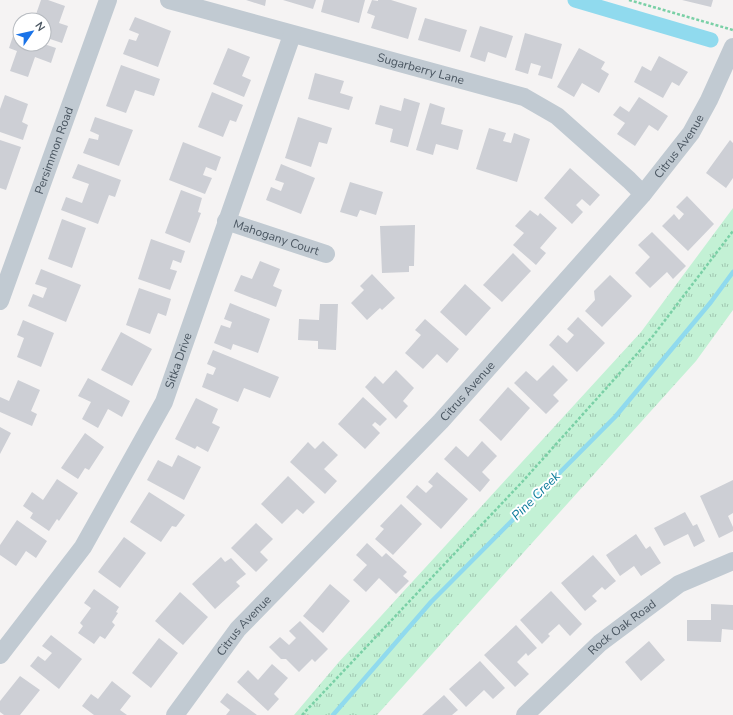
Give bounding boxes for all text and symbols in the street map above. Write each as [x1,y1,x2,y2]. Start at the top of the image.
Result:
north arrow [12,12,52,52]
text: N [31,19,48,34]
street label: Sugarberry Lane [375,49,466,88]
street label: Persimmon Road [31,105,77,196]
street label: Citrus Avenue [650,111,708,182]
street label: Mahogany Court [231,216,322,259]
street label: Sitka Drive [161,331,196,391]
street label: Citrus Avenue [436,358,499,425]
water label: Pine Creek [508,467,565,524]
street label: Citrus Avenue [213,592,275,659]
street label: Rock Oak Road [584,596,659,658]

